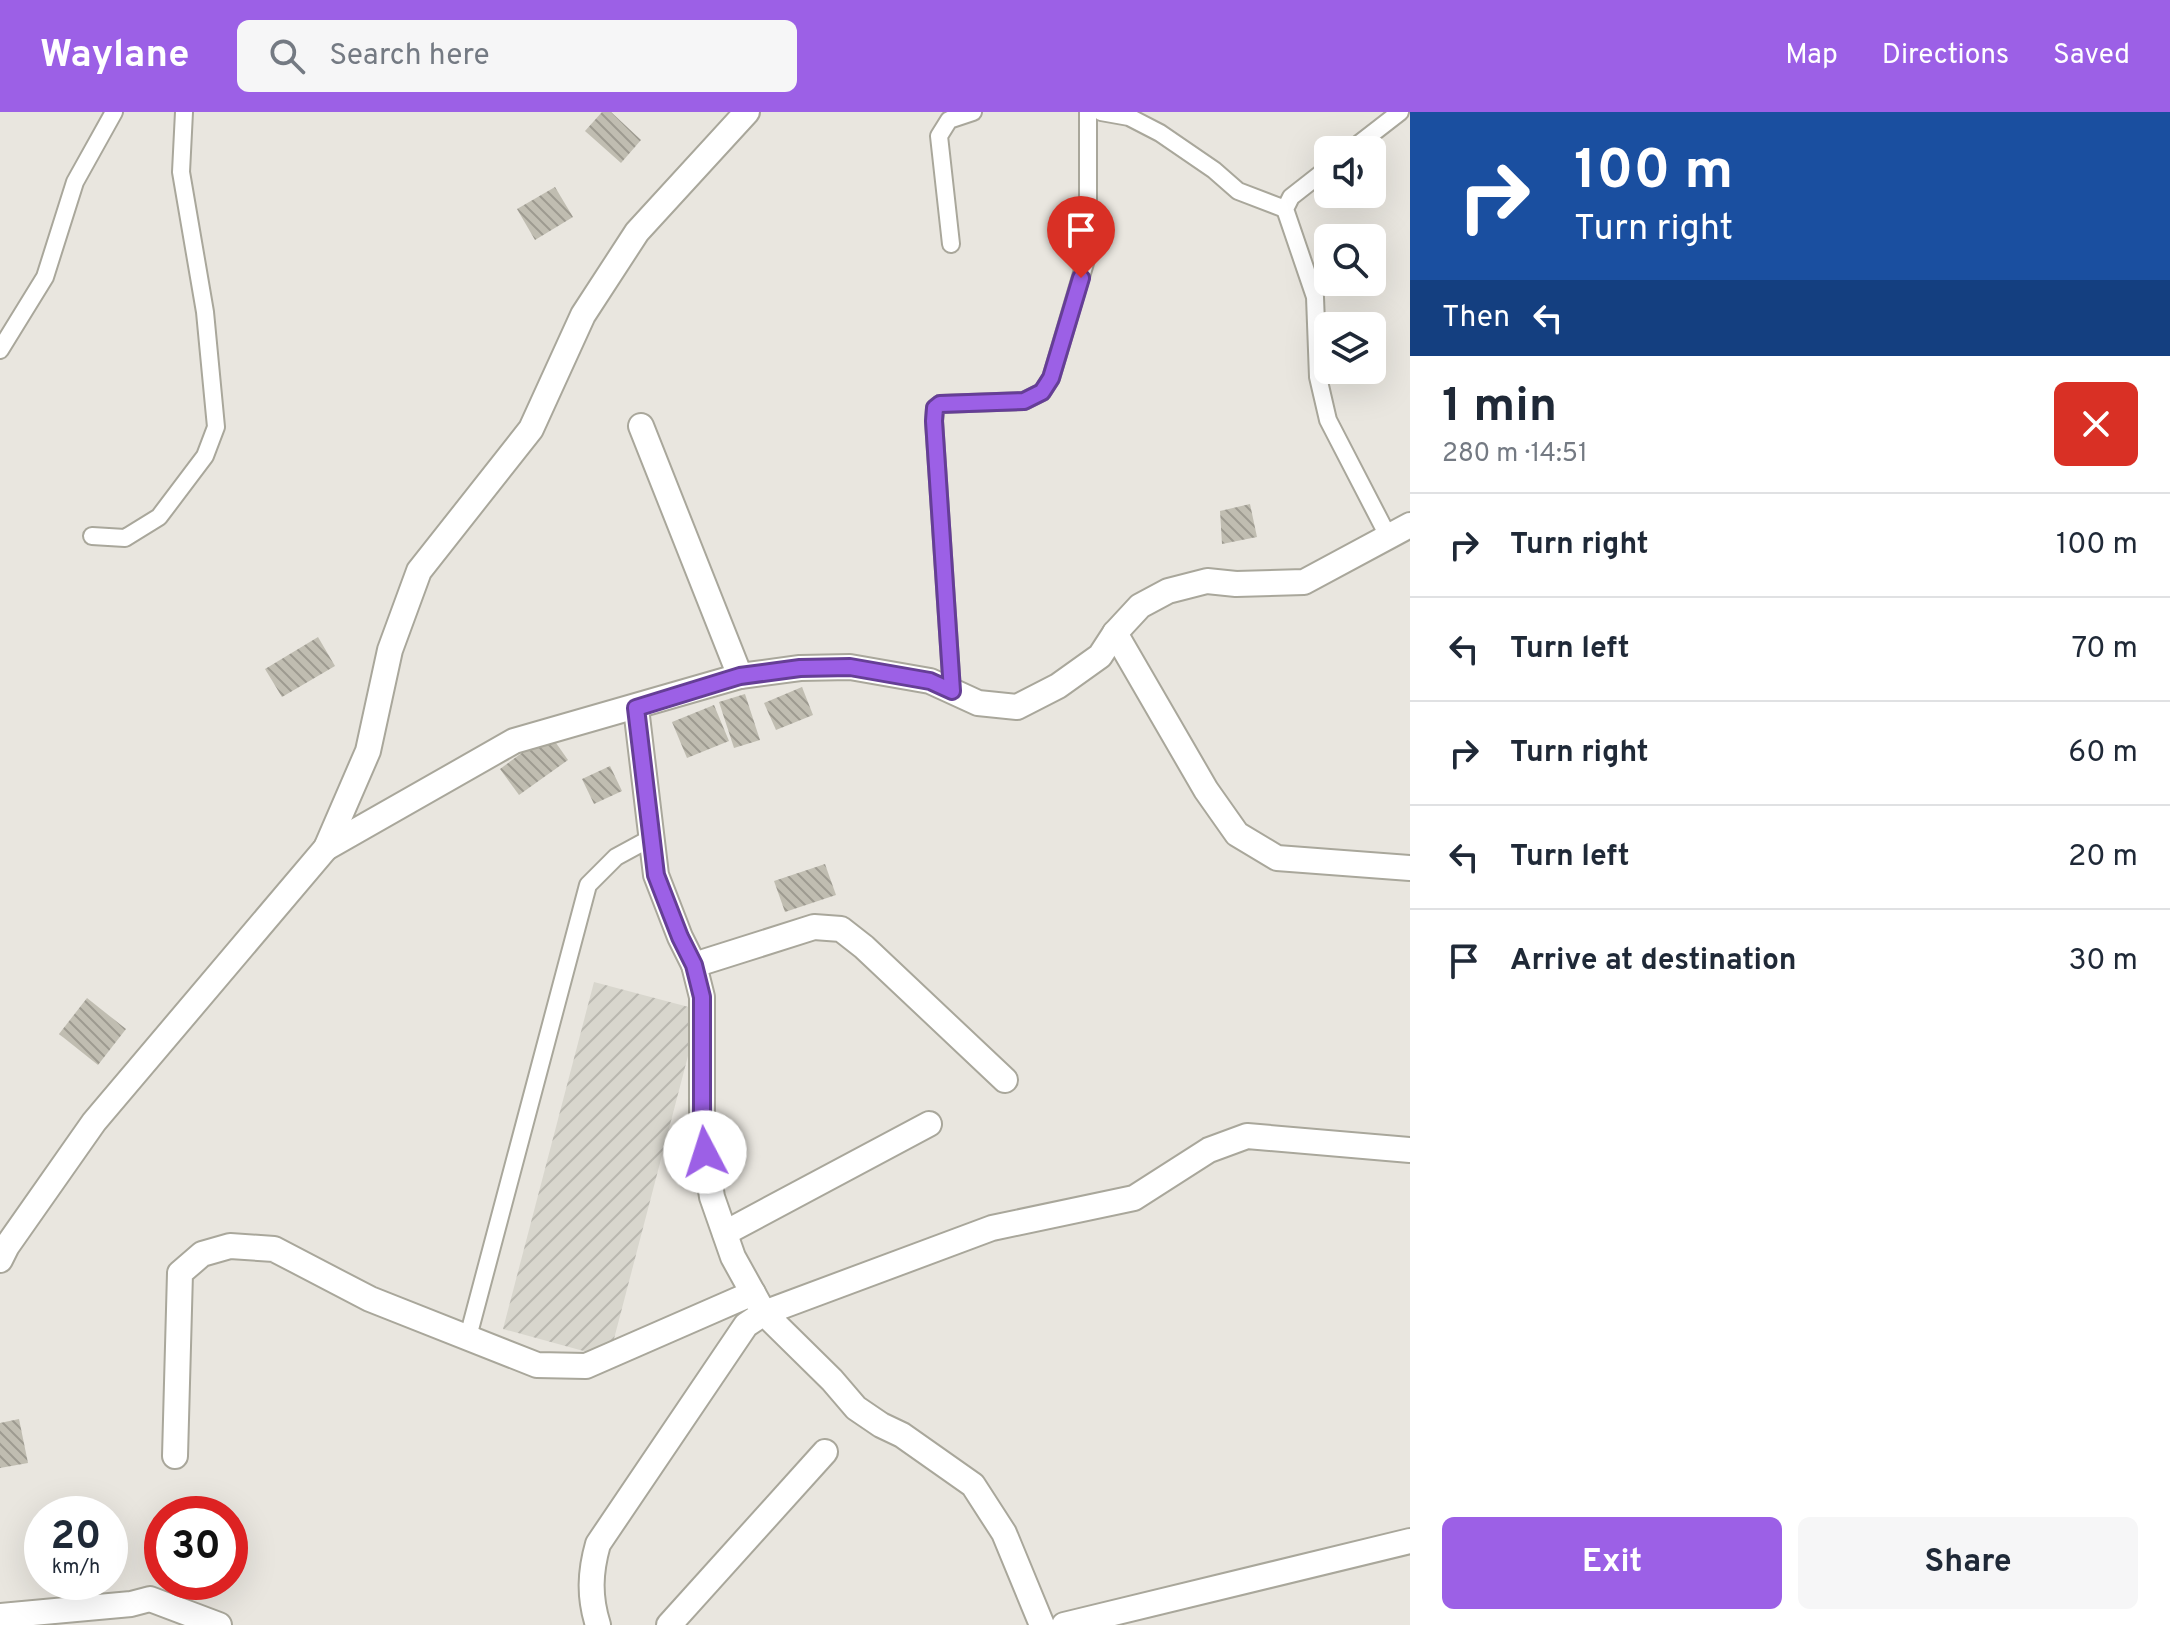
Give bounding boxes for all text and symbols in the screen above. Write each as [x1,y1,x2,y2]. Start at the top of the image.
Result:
search box [237,20,797,92]
text: Waylane [40,32,189,81]
icon: search [265,34,309,78]
text: Search here [329,38,490,75]
text: Map [1785,38,1838,74]
text: Directions [1882,38,2009,74]
text: Saved [2053,38,2130,74]
map controls [1314,136,1386,384]
button: sound [1314,136,1386,208]
text: 100 m [1574,138,1733,208]
icon: right [1442,144,1546,248]
pin [1047,196,1115,278]
text: Turn right [1574,207,1733,253]
icon: arrive [1059,208,1103,252]
button: search [1314,224,1386,296]
icon: left [1526,296,1570,340]
text: Then [1442,300,1510,337]
button: layers [1314,312,1386,384]
text: 1 min [1442,378,1557,438]
button: close [2054,382,2138,466]
text: 280 m · 14:51 [1442,438,1588,471]
icon: right [1442,523,1486,567]
text: Turn right [1510,527,1648,564]
text: 100 m [2056,527,2138,564]
icon: left [1442,627,1486,671]
text: Turn left [1510,631,1630,668]
text: 70 m [2072,631,2138,668]
icon: right [1442,731,1486,775]
text: Turn right [1510,735,1648,772]
text: 60 m [2068,735,2138,772]
icon: left [1442,835,1486,879]
text: Turn left [1510,839,1630,876]
text: 20 m [2068,839,2138,876]
icon: arrive [1442,939,1486,983]
text: Arrive at destination [1510,943,1796,980]
text: 30 m [2069,943,2138,980]
position arrow [663,1110,747,1194]
speed limit sign: 30 [144,1496,248,1600]
text: 20 [51,1513,101,1563]
button: Exit [1442,1517,1782,1609]
button: Share [1798,1517,2138,1609]
text: km/h [52,1555,100,1581]

